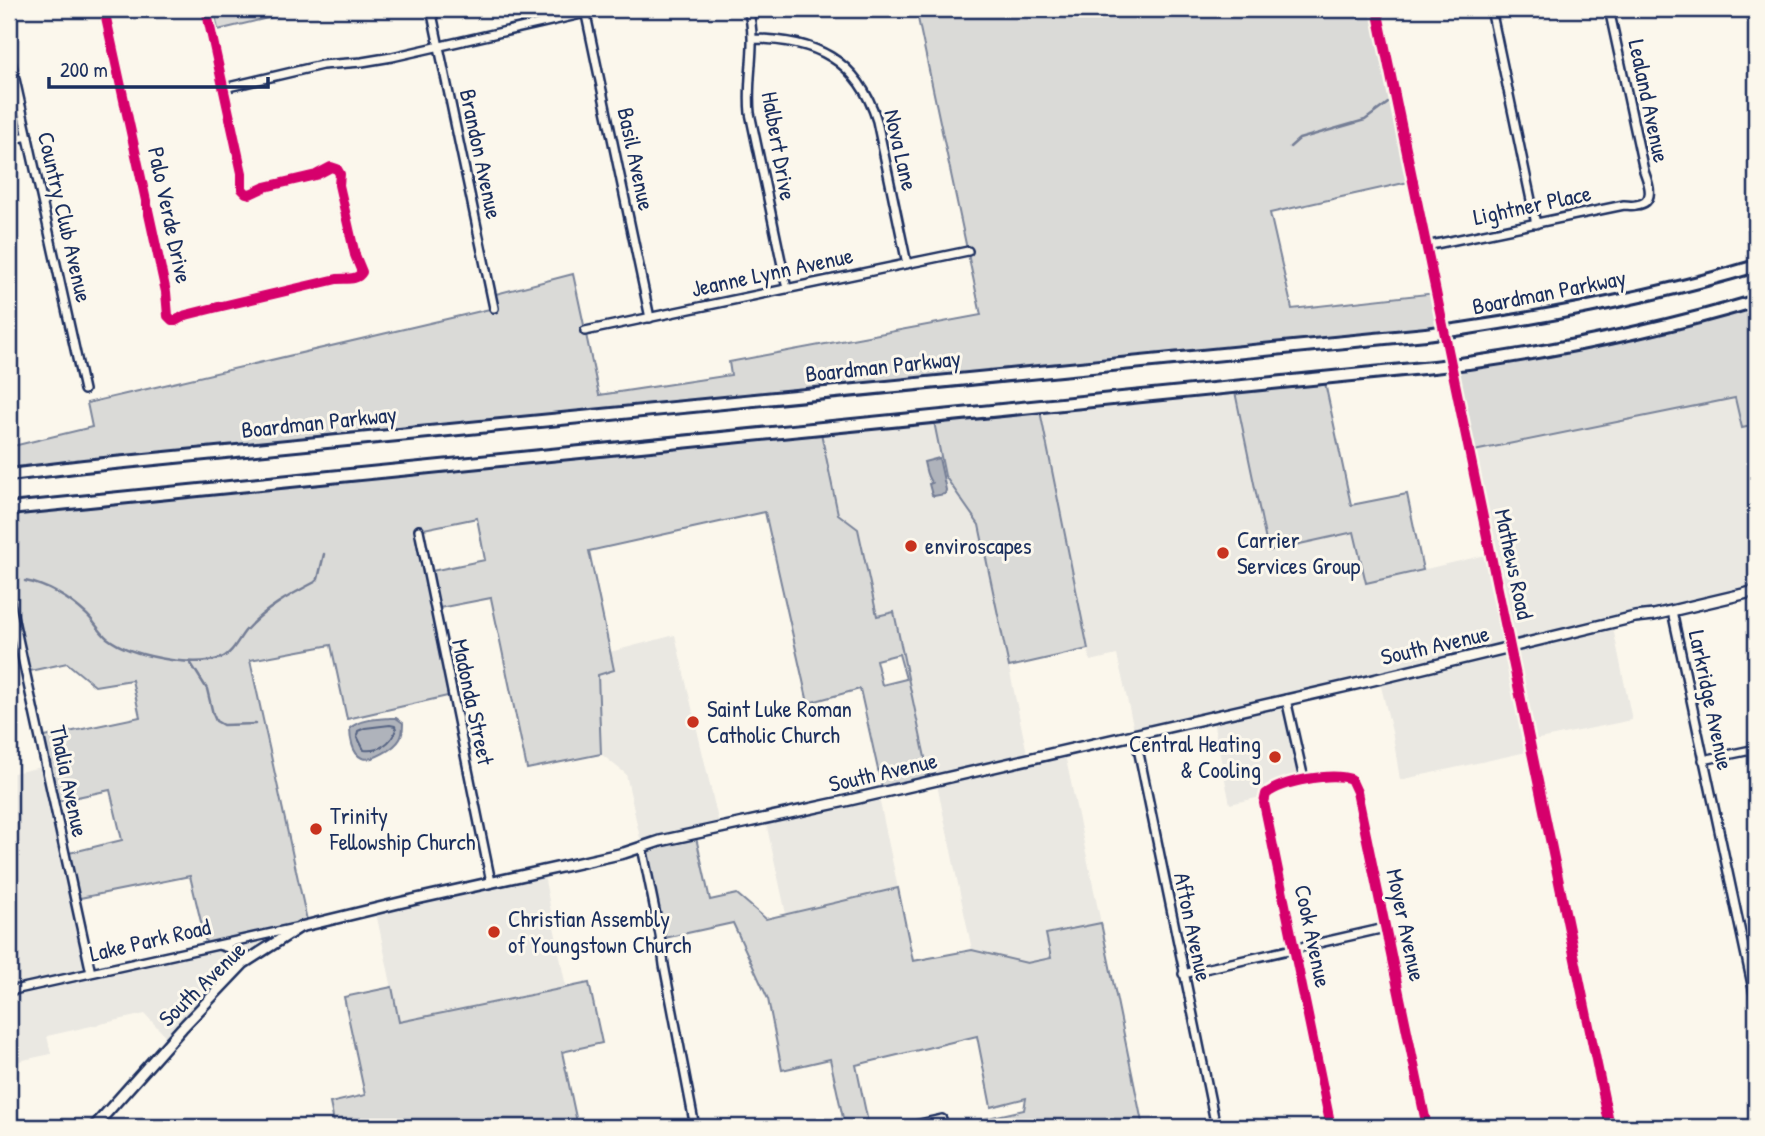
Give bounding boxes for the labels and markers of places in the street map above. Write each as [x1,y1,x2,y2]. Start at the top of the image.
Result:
place label: Carrier Services Group [1237,524,1361,581]
place label: enviroscapes [925,530,1032,561]
marker: enviroscapes [903,538,919,554]
marker: Carrier Services Group [1215,545,1231,561]
place label: Saint Luke Roman Catholic Church [707,693,852,750]
marker: Saint Luke Roman Catholic Church [685,714,701,730]
place label: Central Heating & Cooling [1129,728,1261,785]
marker: Central Heating & Cooling [1267,749,1283,765]
place label: Trinity Fellowship Church [329,800,476,857]
marker: Trinity Fellowship Church [308,821,324,837]
place label: Christian Assembly of Youngstown Church [508,903,692,960]
marker: Christian Assembly of Youngstown Church [486,924,502,940]

